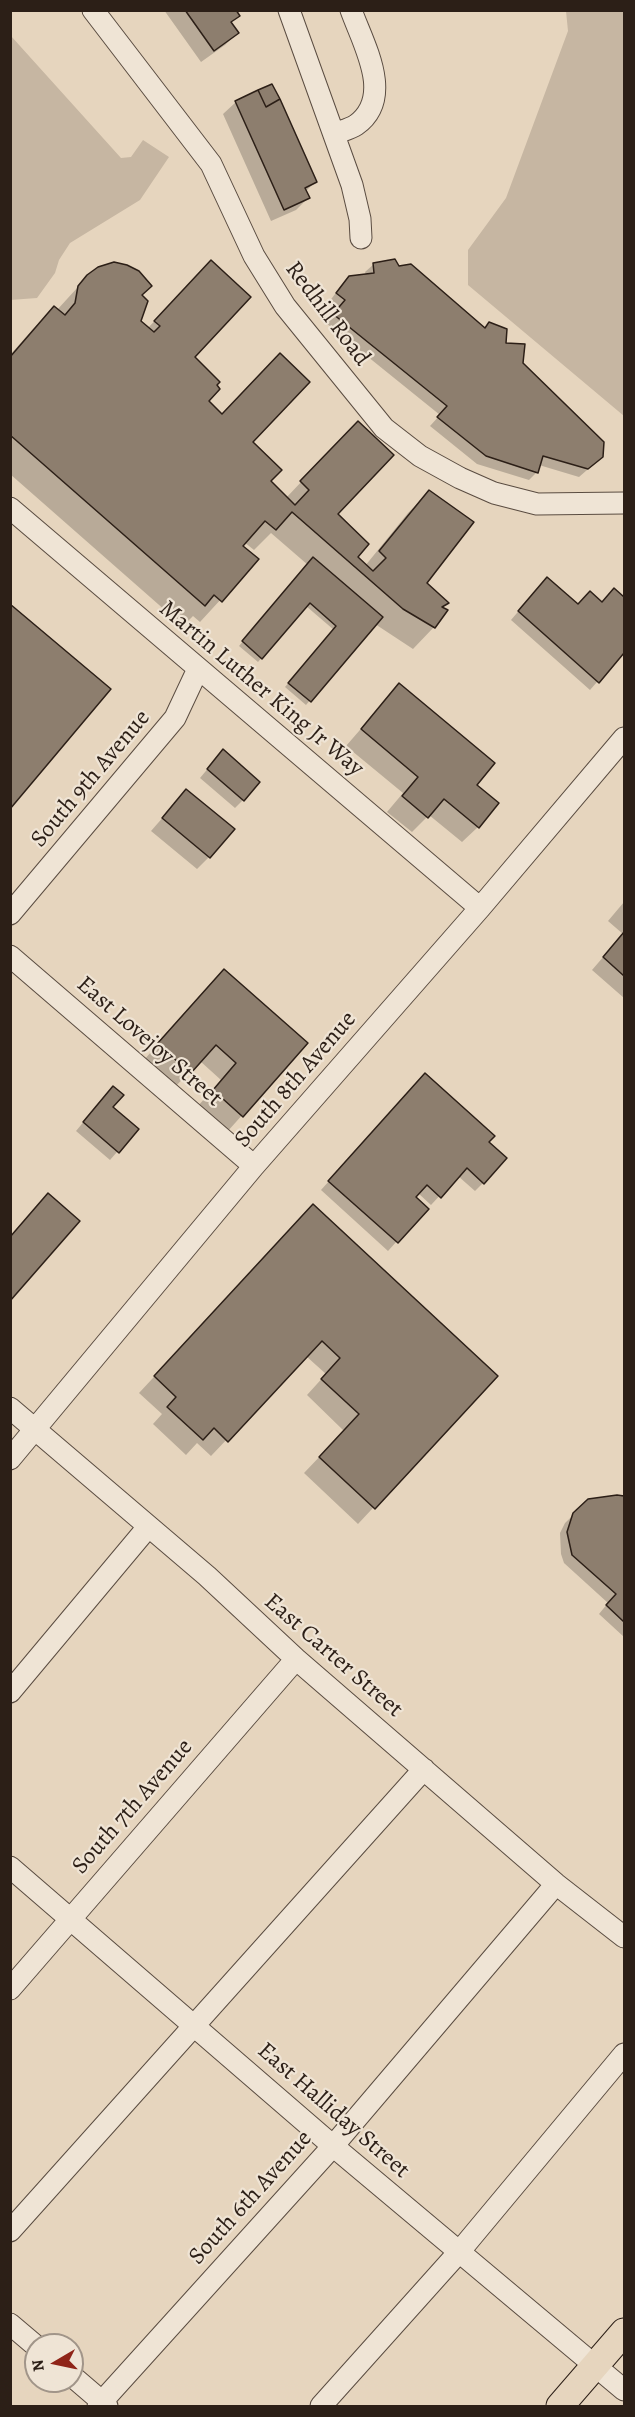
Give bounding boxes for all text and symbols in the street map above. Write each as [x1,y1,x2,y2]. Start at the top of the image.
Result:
street label: Redhill Road [278,256,376,372]
street label: Martin Luther King Jr Way [153,595,369,783]
street label: South 9th Avenue [25,704,157,854]
street label: East Lovejoy Street [70,971,228,1113]
street label: South 8th Avenue [229,1006,363,1154]
street label: East Carter Street [258,1588,408,1724]
street label: South 7th Avenue [66,1734,200,1880]
street label: East Halliday Street [251,2037,415,2185]
street label: South 6th Avenue [183,2125,319,2271]
north arrow [24,2333,84,2393]
text: N [26,2358,50,2373]

